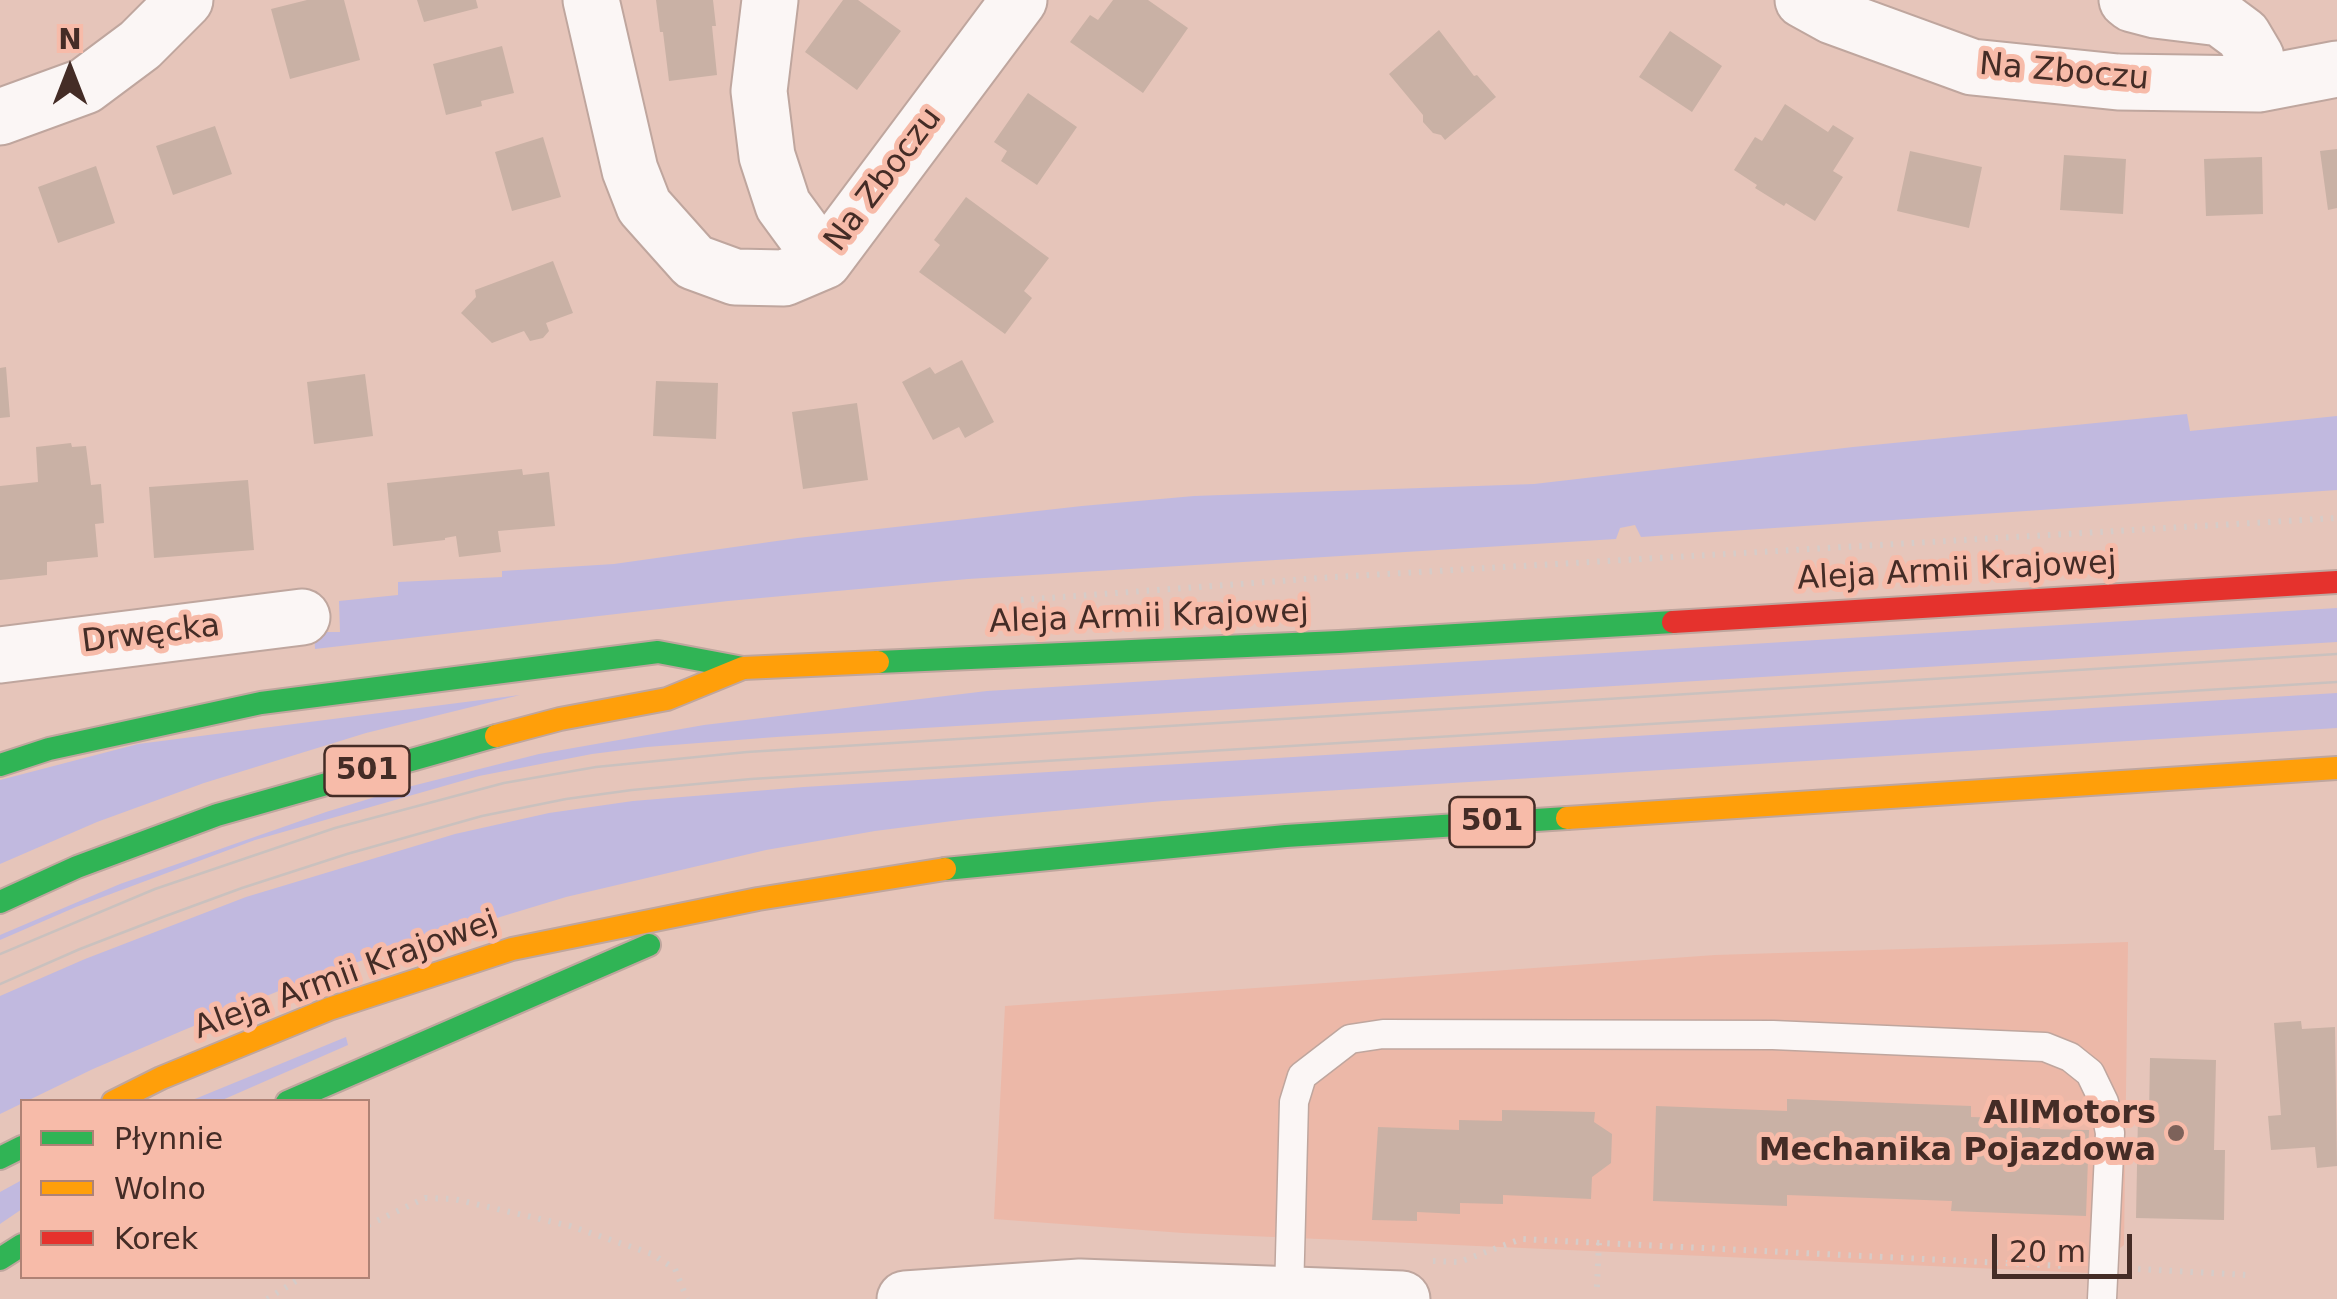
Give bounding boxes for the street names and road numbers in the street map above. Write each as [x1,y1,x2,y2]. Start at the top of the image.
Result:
street label: Na Zboczu [1978,46,2150,100]
street label: Na Zboczu [817,100,951,260]
street label: Aleja Armii Krajowej [1796,544,2118,600]
street label: Aleja Armii Krajowej [989,593,1309,643]
street label: Drwęcka [80,607,222,663]
road number: 501 [324,746,410,796]
road number: 501 [1450,797,1534,847]
street label: Aleja Armii Krajowej [189,903,503,1049]

